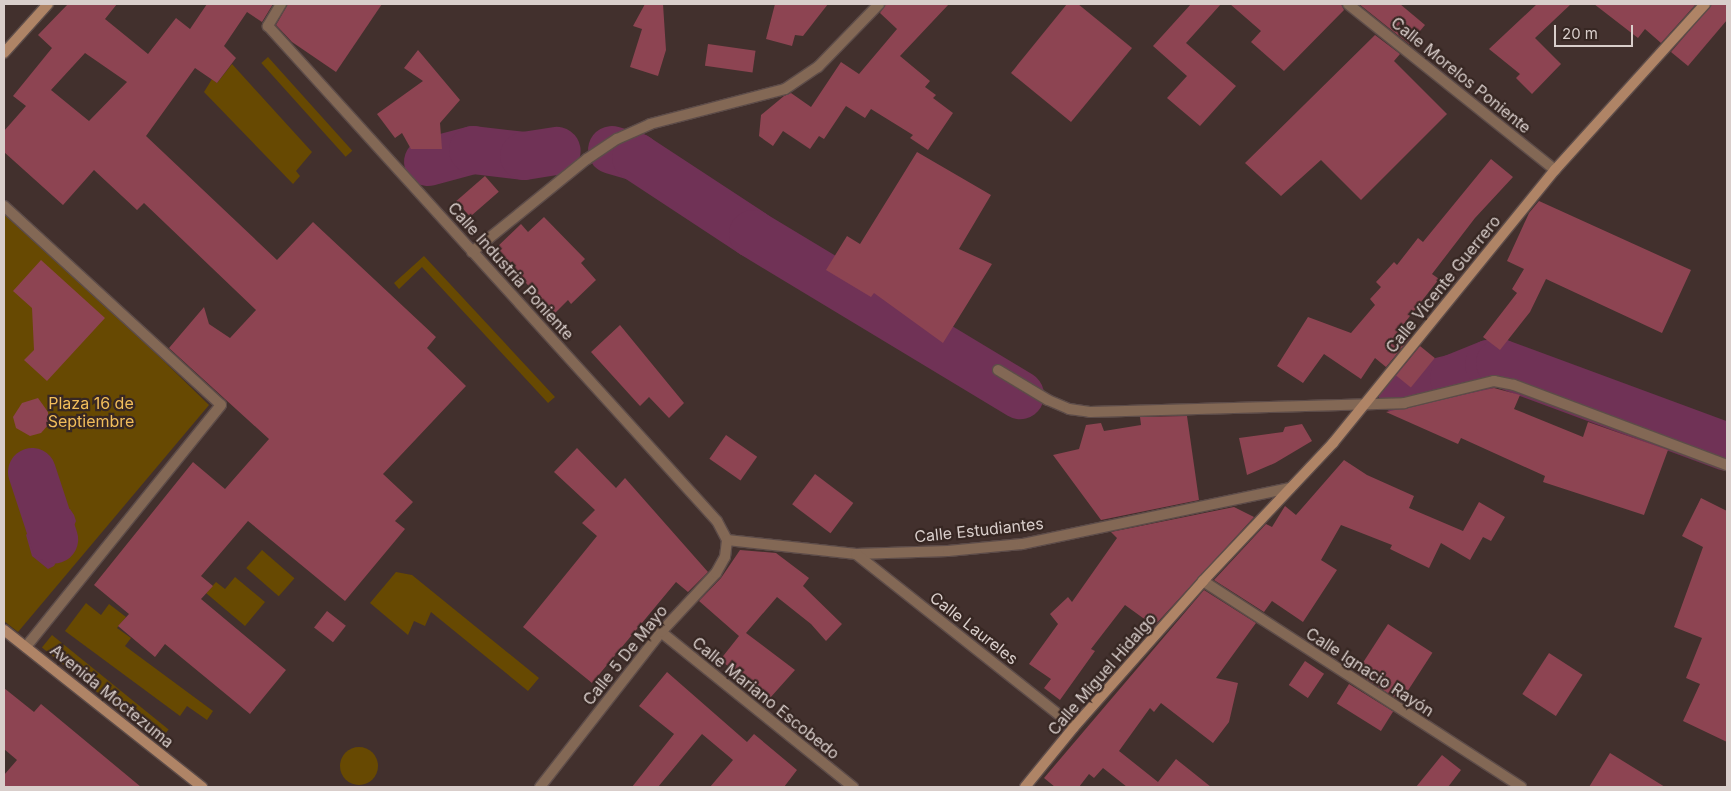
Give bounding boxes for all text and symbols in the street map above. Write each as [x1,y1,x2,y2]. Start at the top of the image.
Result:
street label: Calle Morelos Poniente [1387,13,1535,137]
scale bar [1556,15,1635,47]
text: 20 m [1562,24,1598,43]
street label: Calle Industria Poniente [444,198,578,344]
street label: Calle Vicente Guerrero [1382,211,1504,357]
park label: Plaza 16 de Septiembre [48,393,134,431]
street label: Calle Estudiantes [913,514,1045,546]
street label: Calle Laureles [926,588,1022,668]
street label: Calle 5 De Mayo [579,601,671,709]
street label: Calle Miguel Hidalgo [1044,609,1160,739]
street label: Calle Ignacio Rayón [1302,623,1438,721]
street label: Calle Mariano Escobedo [689,633,843,763]
street label: Avenida Moctezuma [46,640,178,752]

